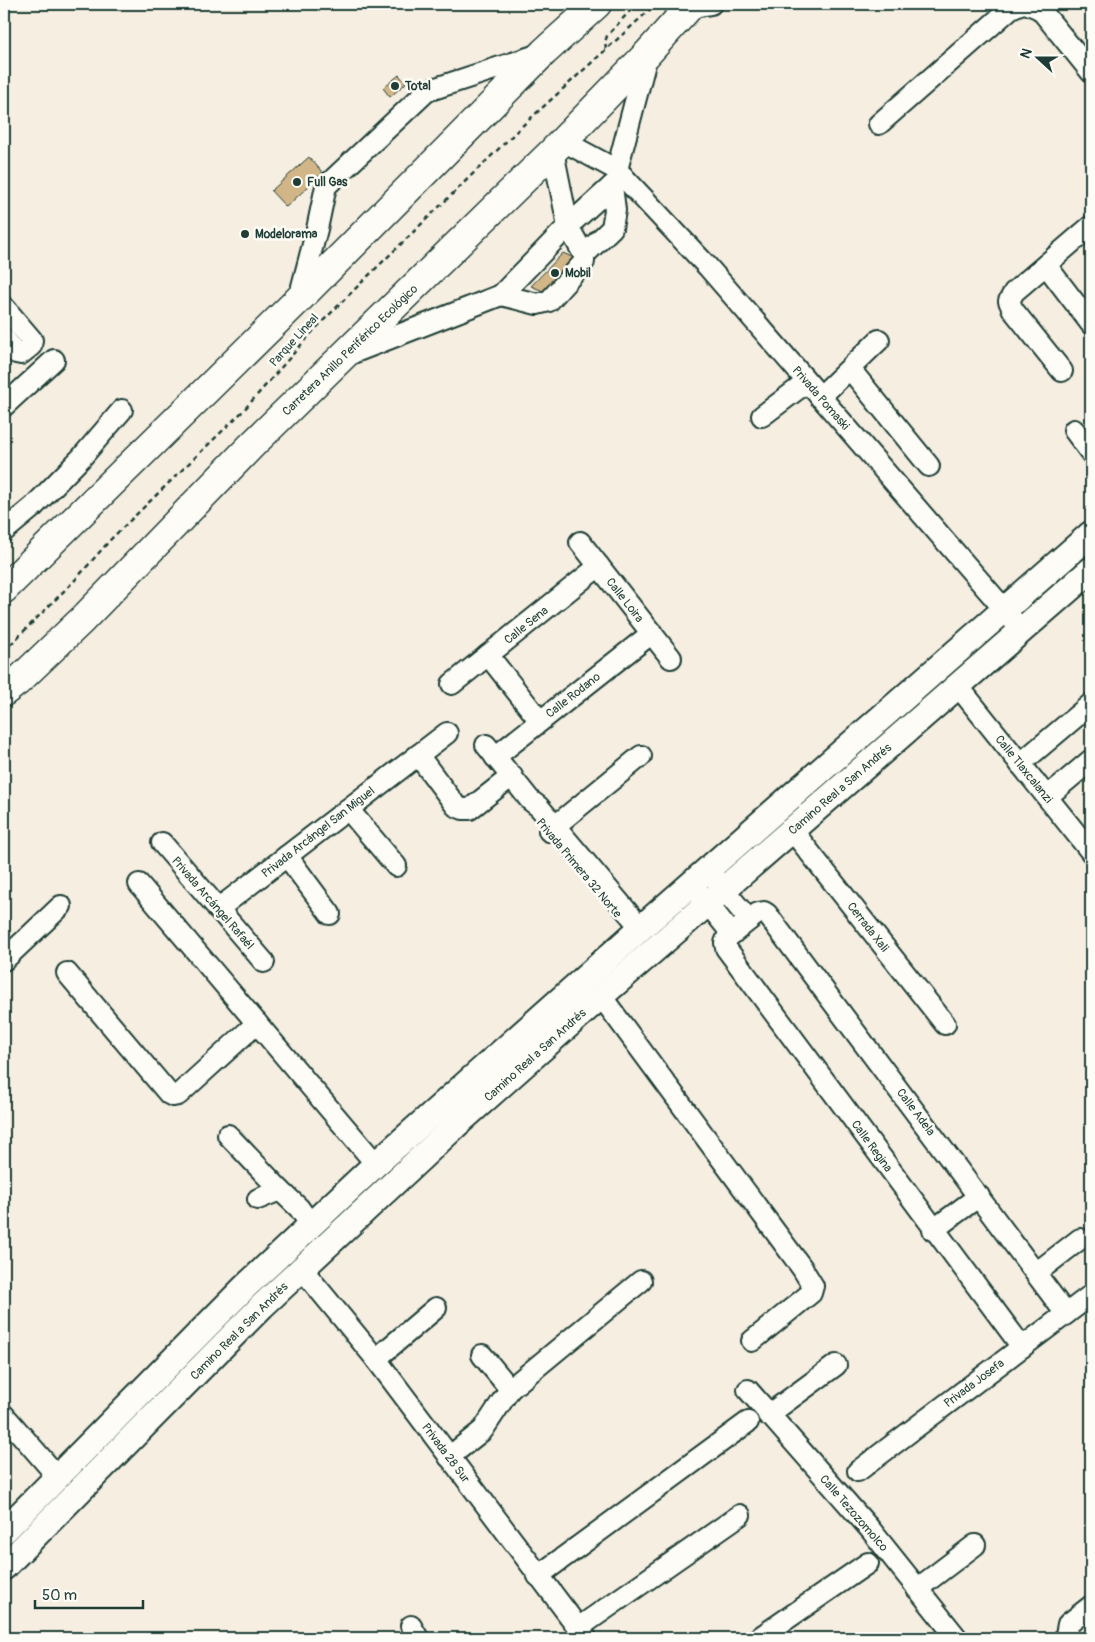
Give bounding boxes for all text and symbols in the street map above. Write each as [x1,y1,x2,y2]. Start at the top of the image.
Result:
north arrow [1012,32,1062,82]
text: N [1017,46,1036,61]
place label: Total [404,79,431,94]
marker: Total [389,80,401,92]
place label: Full Gas [307,175,348,190]
marker: Full Gas [291,176,303,188]
place label: Modelorama [255,227,318,242]
marker: Modelorama [239,228,251,240]
place label: Mobil [565,266,591,281]
marker: Mobil [549,267,561,279]
street label: Carretera Anillo Periférico Ecológico [279,281,422,419]
street label: Parque Lineal [267,311,322,370]
street label: Privada Pomaski [789,363,852,433]
street label: Calle Loira [603,575,647,626]
street label: Calle Sena [501,603,552,648]
street label: Calle Rodano [543,669,604,721]
street label: Calle Tlaxcalanzi [992,732,1056,806]
street label: Camino Real a San Andrés [786,740,896,838]
street label: Privada Arcángel San Miguel [259,783,378,881]
street label: Privada Primera 32 Norte [533,815,625,921]
street label: Privada Arcángel Rafaél [168,854,257,953]
street label: Cerrada Xali [844,899,892,955]
street label: Camino Real a San Andrés [481,1005,590,1105]
street label: Calle Adela [893,1086,938,1139]
street label: Calle Regina [848,1117,896,1176]
street label: Camino Real a San Andrés [187,1279,292,1383]
street label: Privada Josefa [941,1356,1008,1411]
street label: Privada 28 Sur [418,1420,473,1487]
street label: Calle Tezozomolco [816,1472,891,1555]
scale bar [35,1577,142,1609]
text: 50 m [42,1586,77,1605]

